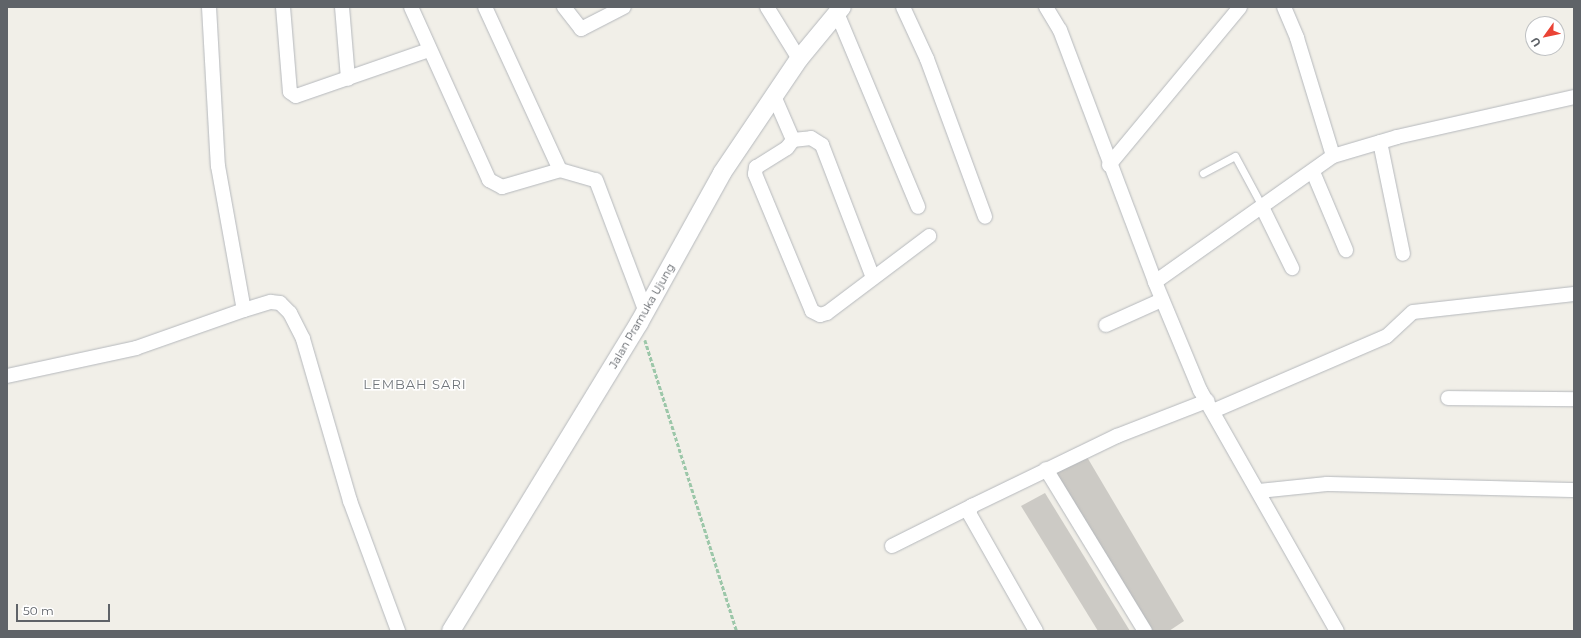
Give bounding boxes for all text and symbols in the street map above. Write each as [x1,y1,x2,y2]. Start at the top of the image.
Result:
north arrow [1525,16,1565,56]
text: U [1528,35,1544,49]
street label: Jalan Pramuka Ujung [607,261,677,371]
district label: LEMBAH SARI [363,376,467,392]
scale bar [18,596,112,622]
text: 50 m [23,603,54,618]

